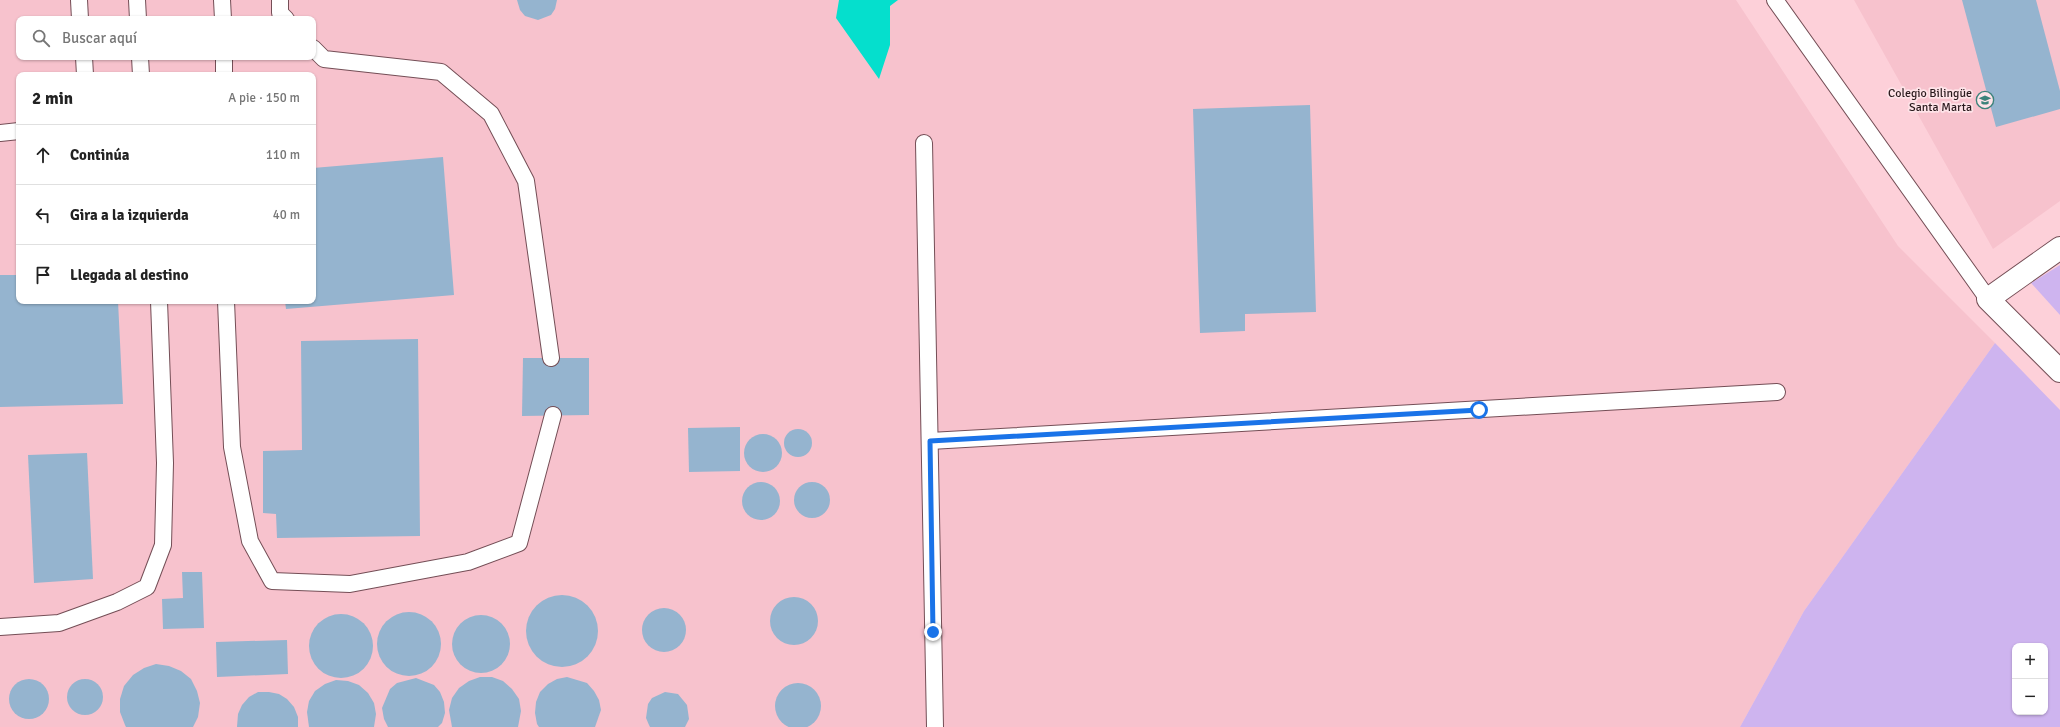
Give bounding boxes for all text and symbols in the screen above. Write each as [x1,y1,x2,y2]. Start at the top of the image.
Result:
search box [16,16,316,60]
icon: search [30,27,52,49]
text: Buscar aquí [62,29,137,47]
place label: Colegio Bilingüe Santa Marta [1888,86,1972,115]
text: 2 min [32,88,73,109]
text: A pie · 150 m [228,90,300,106]
school or university icon: Colegio Bilingüe Santa Marta [1975,90,1995,110]
icon: ahead [32,144,54,166]
text: Continúa [70,146,129,164]
text: 110 m [266,147,300,163]
icon: left [32,204,54,226]
text: Gira a la izquierda [70,206,189,224]
text: 40 m [273,207,300,223]
icon: arrive [32,264,54,286]
text: Llegada al destino [70,266,189,284]
route start [1470,401,1488,419]
route end [924,623,942,641]
map controls [2012,643,2048,715]
button: + [2012,643,2048,679]
button: − [2012,679,2048,715]

